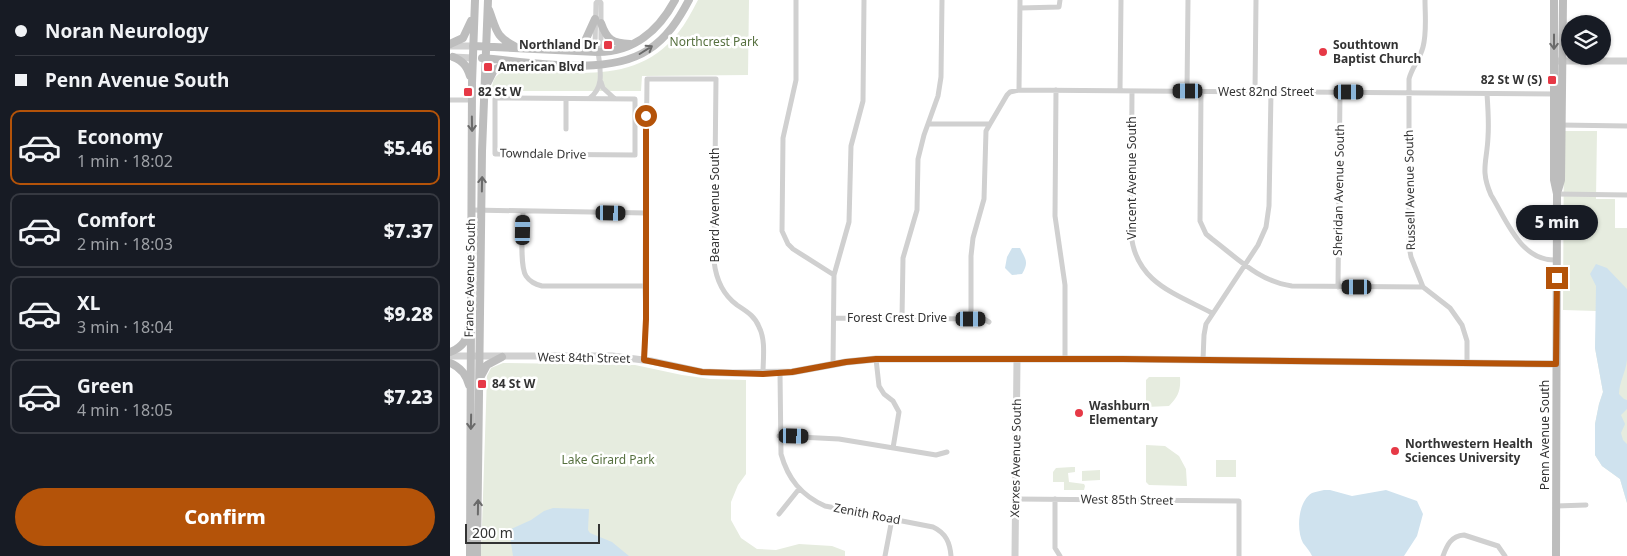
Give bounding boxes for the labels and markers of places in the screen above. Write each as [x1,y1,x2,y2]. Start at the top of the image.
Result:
place label: Northland Dr [519,36,599,53]
place label: Southtown Baptist Church [1333,36,1421,67]
marker: Northland Dr [602,39,614,51]
marker: Southtown Baptist Church [1317,46,1329,58]
place label: American Blvd [498,58,584,75]
marker: American Blvd [482,61,494,73]
place label: 82 St W (S) [1481,71,1542,88]
marker: 82 St W (S) [1546,74,1558,86]
place label: 82 St W [478,83,522,100]
marker: 82 St W [462,86,474,98]
place label: 84 St W [492,375,536,392]
marker: 84 St W [476,378,488,390]
place label: Washburn Elementary [1089,397,1158,428]
marker: Washburn Elementary [1073,407,1085,419]
place label: Northwestern Health Sciences University [1405,435,1533,466]
marker: Northwestern Health Sciences University [1389,445,1401,457]

